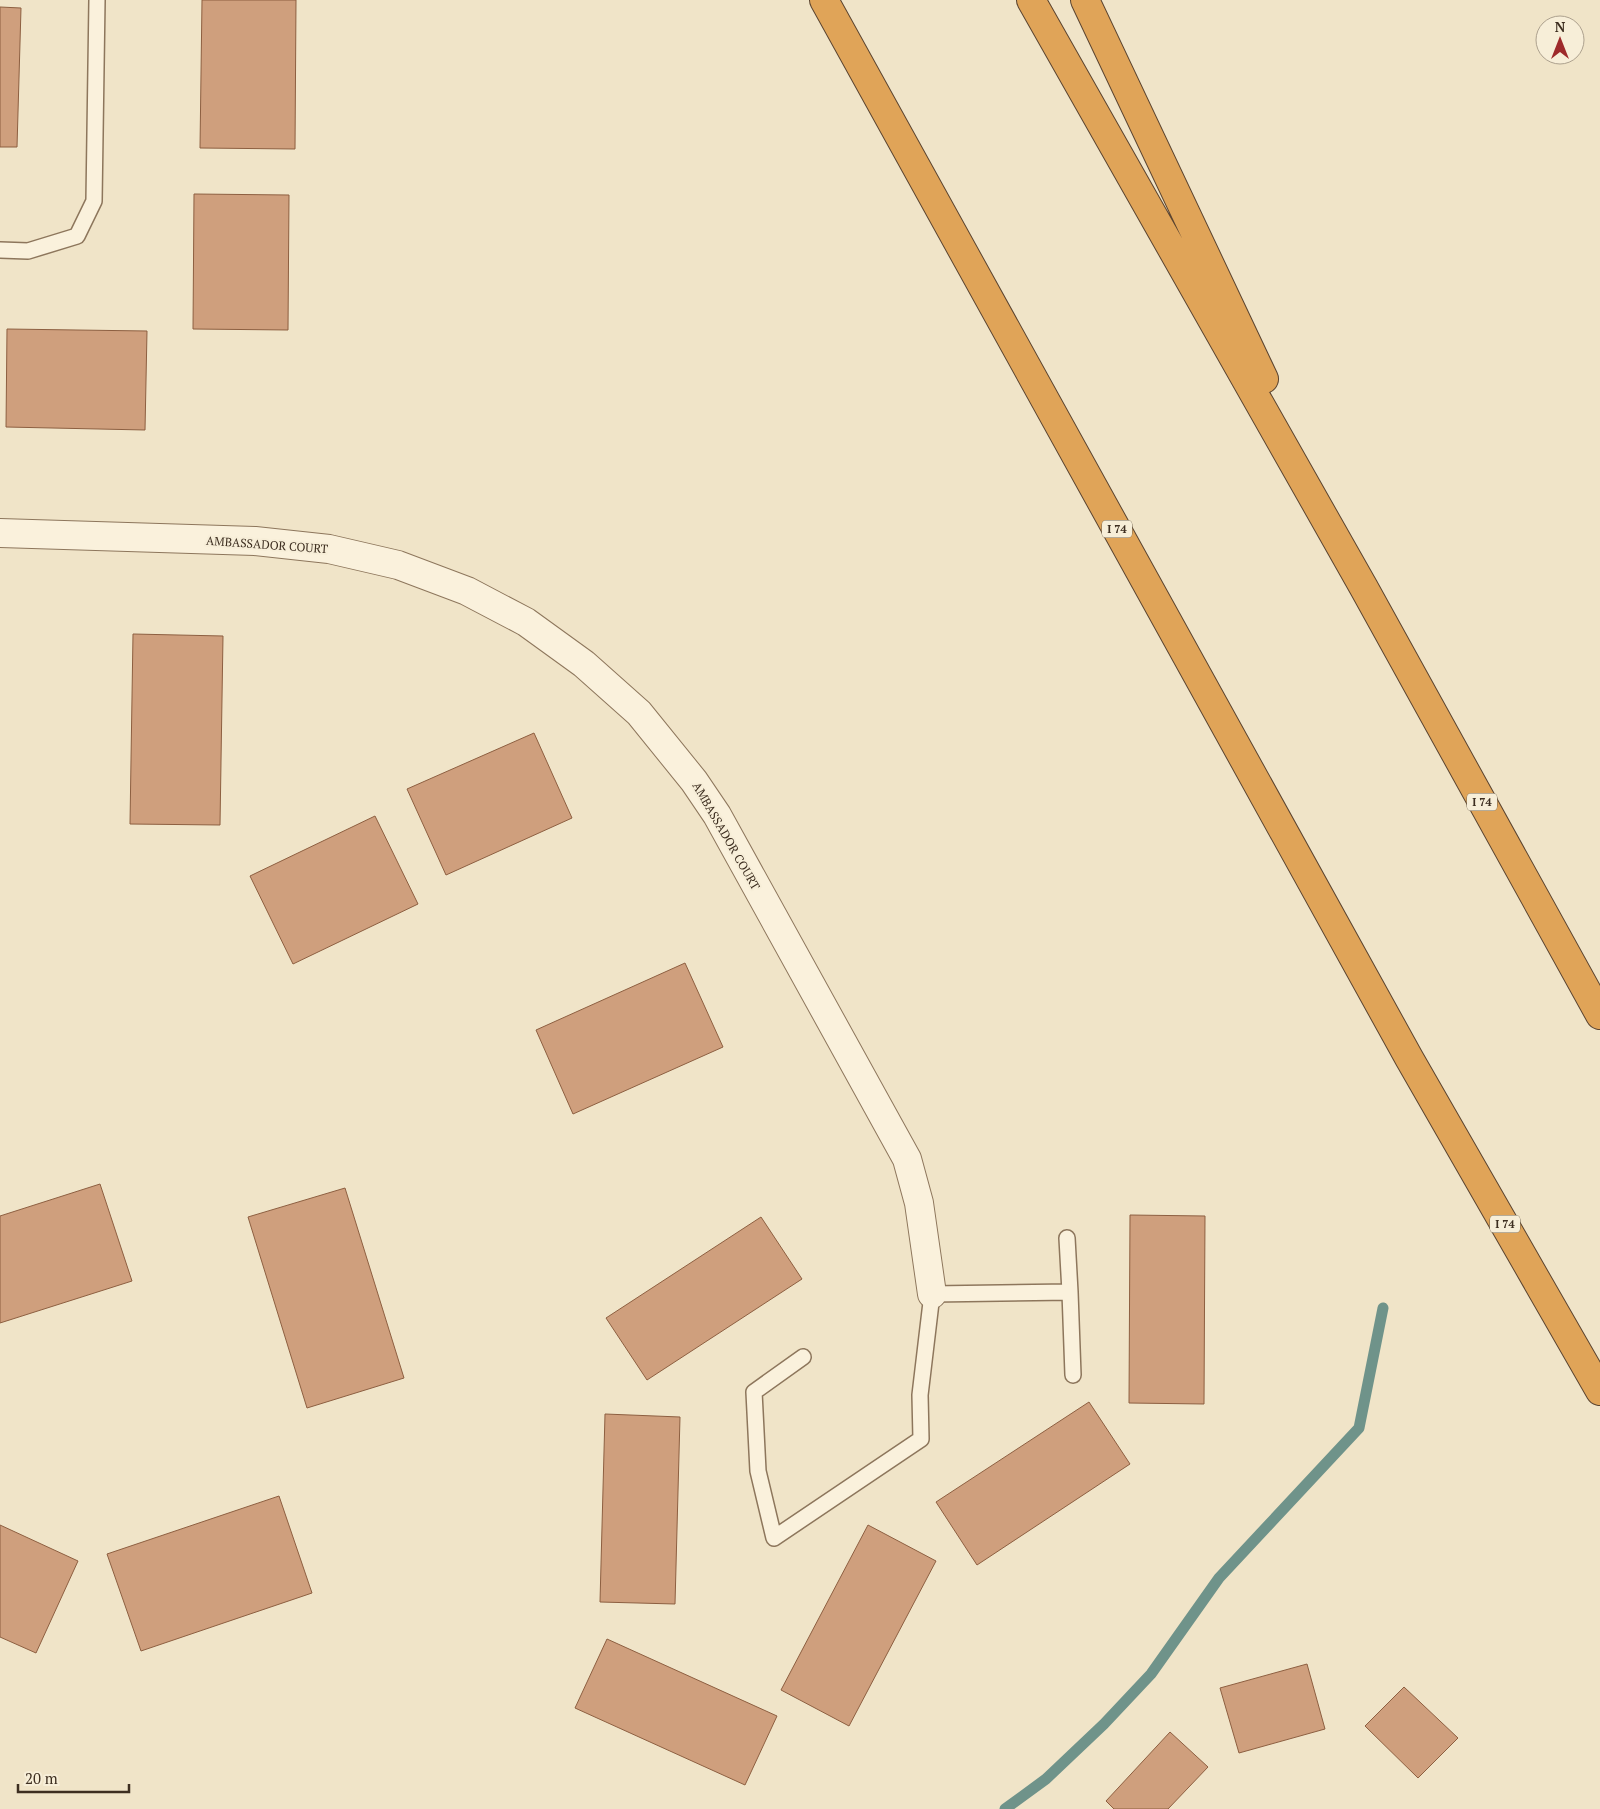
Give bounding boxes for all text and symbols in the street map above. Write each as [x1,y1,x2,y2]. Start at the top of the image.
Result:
north arrow [1535,15,1585,65]
text: N [1555,17,1566,36]
road number: I 74 [1102,520,1132,538]
street label: AMBASSADOR COURT [206,533,329,556]
street label: AMBASSADOR COURT [689,779,764,893]
road number: I 74 [1467,794,1497,810]
road number: I 74 [1490,1216,1520,1232]
scale bar [18,1762,129,1794]
text: 20 m [25,1768,58,1788]

